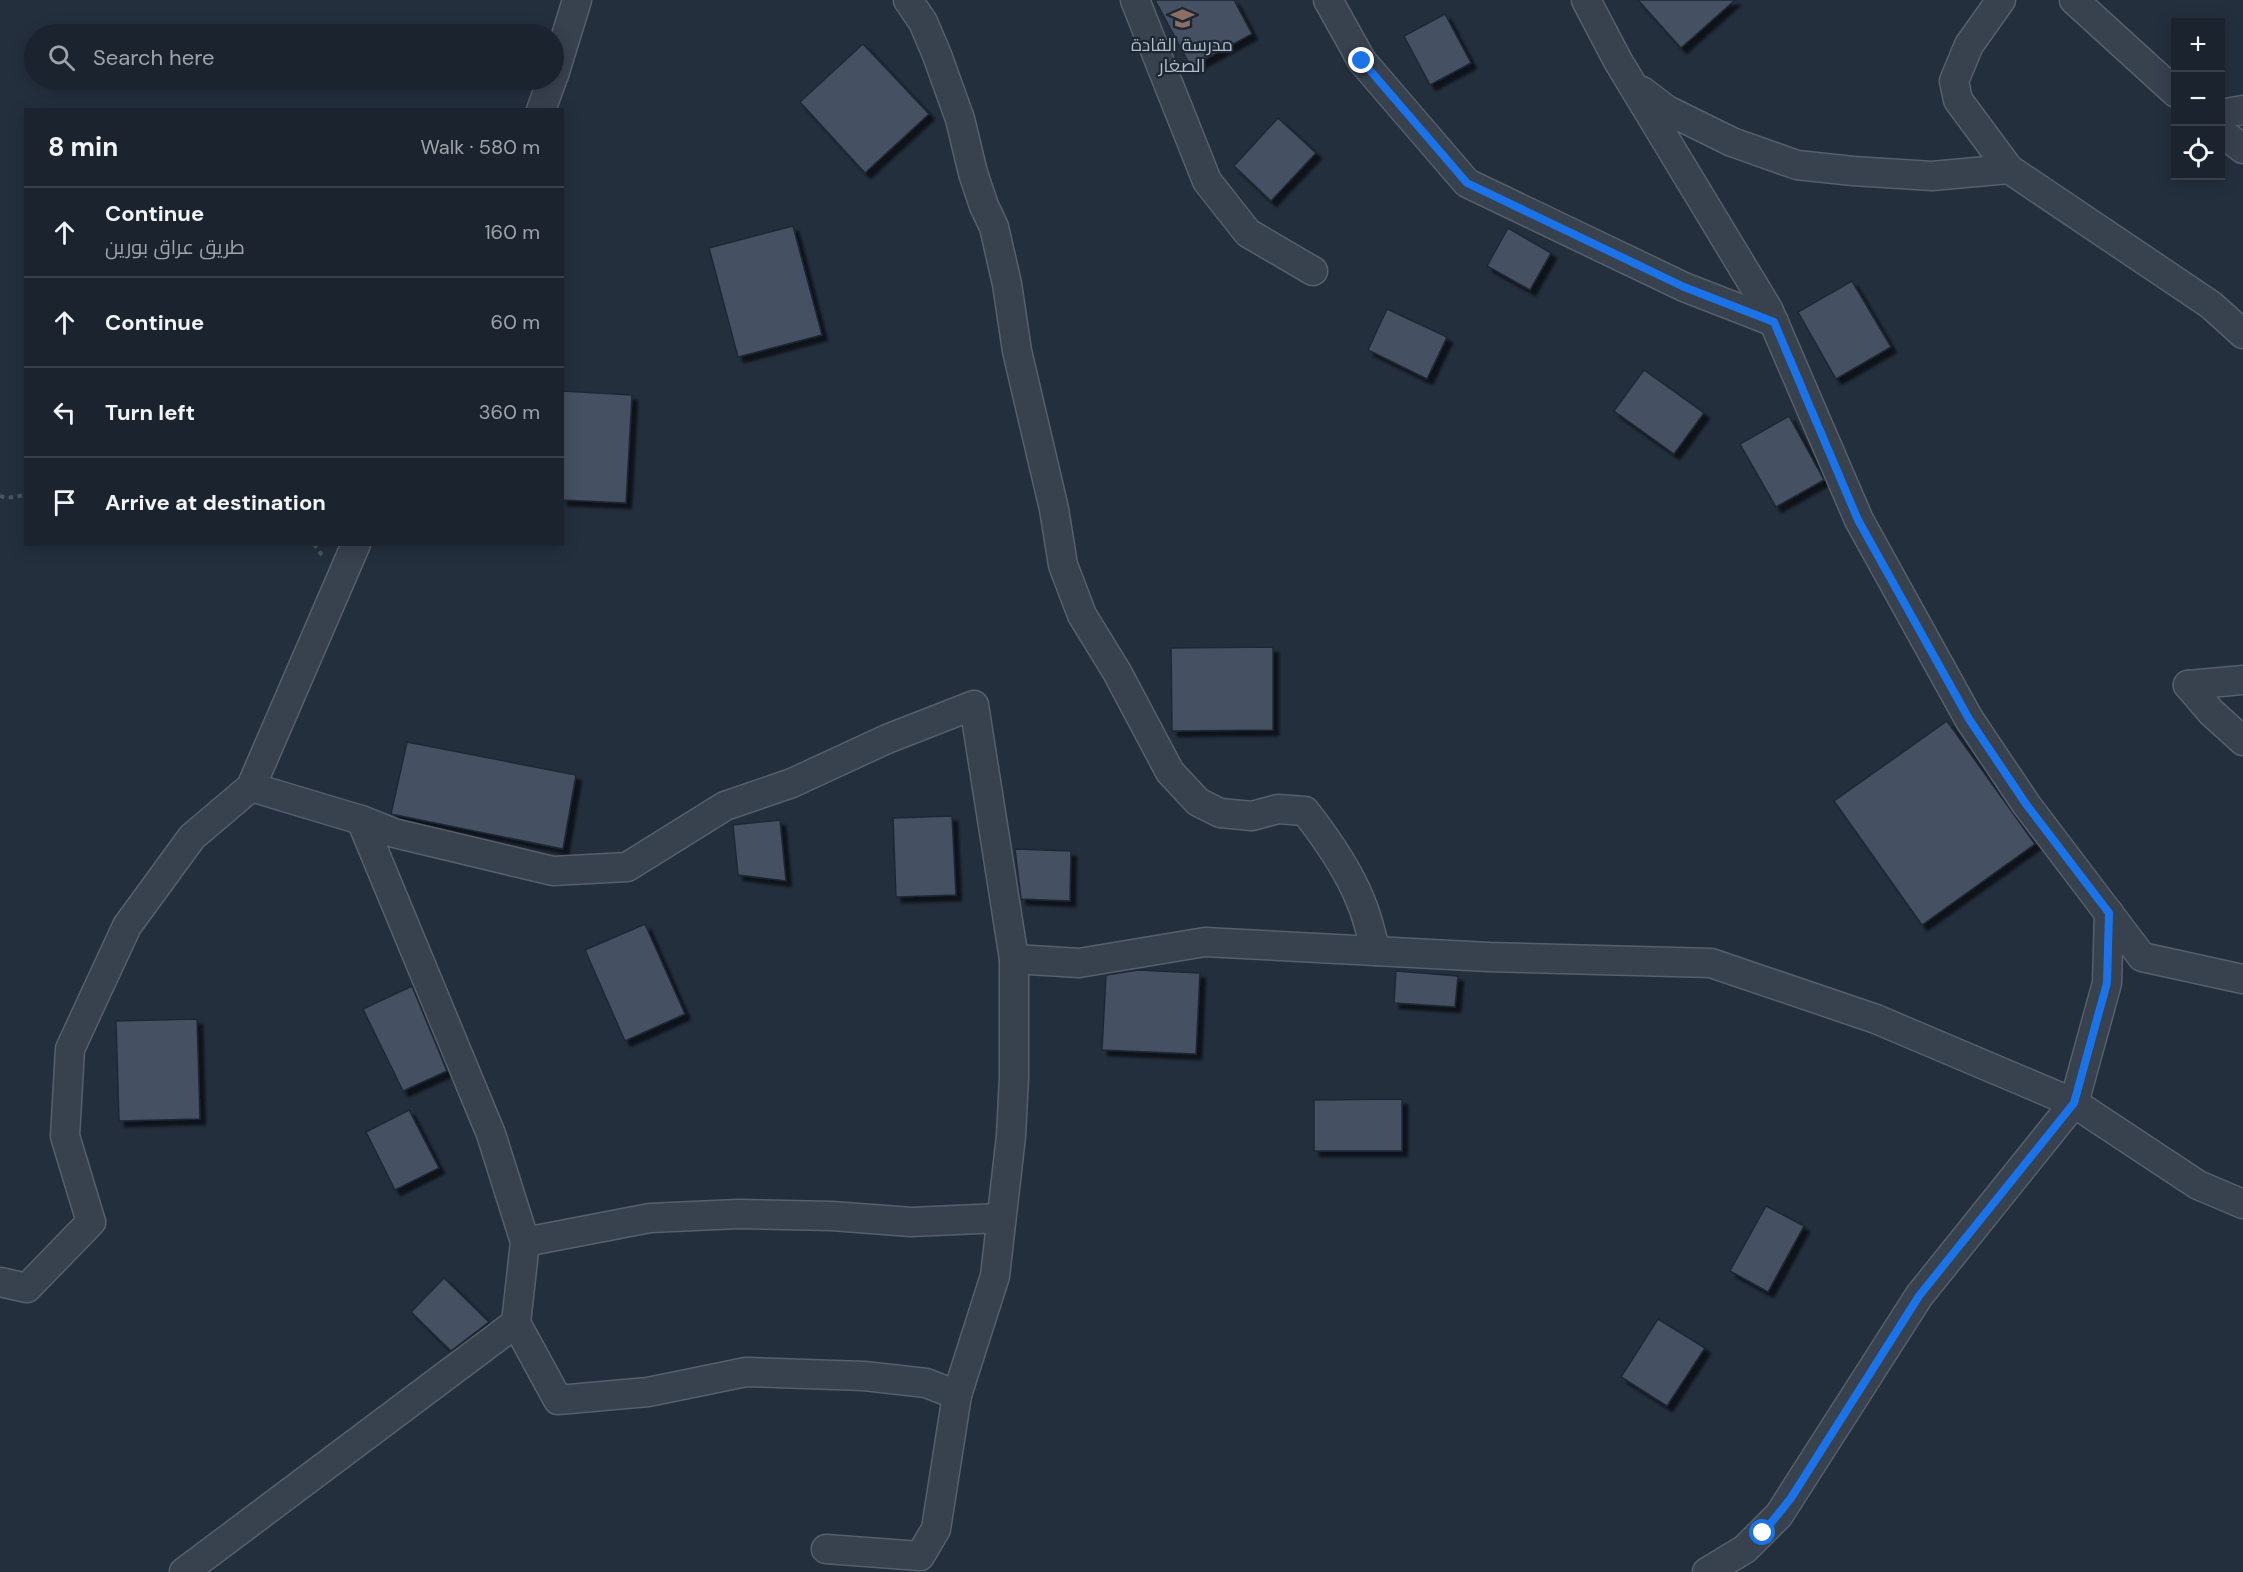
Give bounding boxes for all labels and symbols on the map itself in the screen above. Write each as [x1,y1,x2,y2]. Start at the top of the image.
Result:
school or university icon: مدرسة القادة الصغار [1169,6,1195,32]
place label: مدرسة القادة الصغار [1131,33,1233,78]
route end [1348,47,1374,73]
route start [1749,1519,1775,1545]

